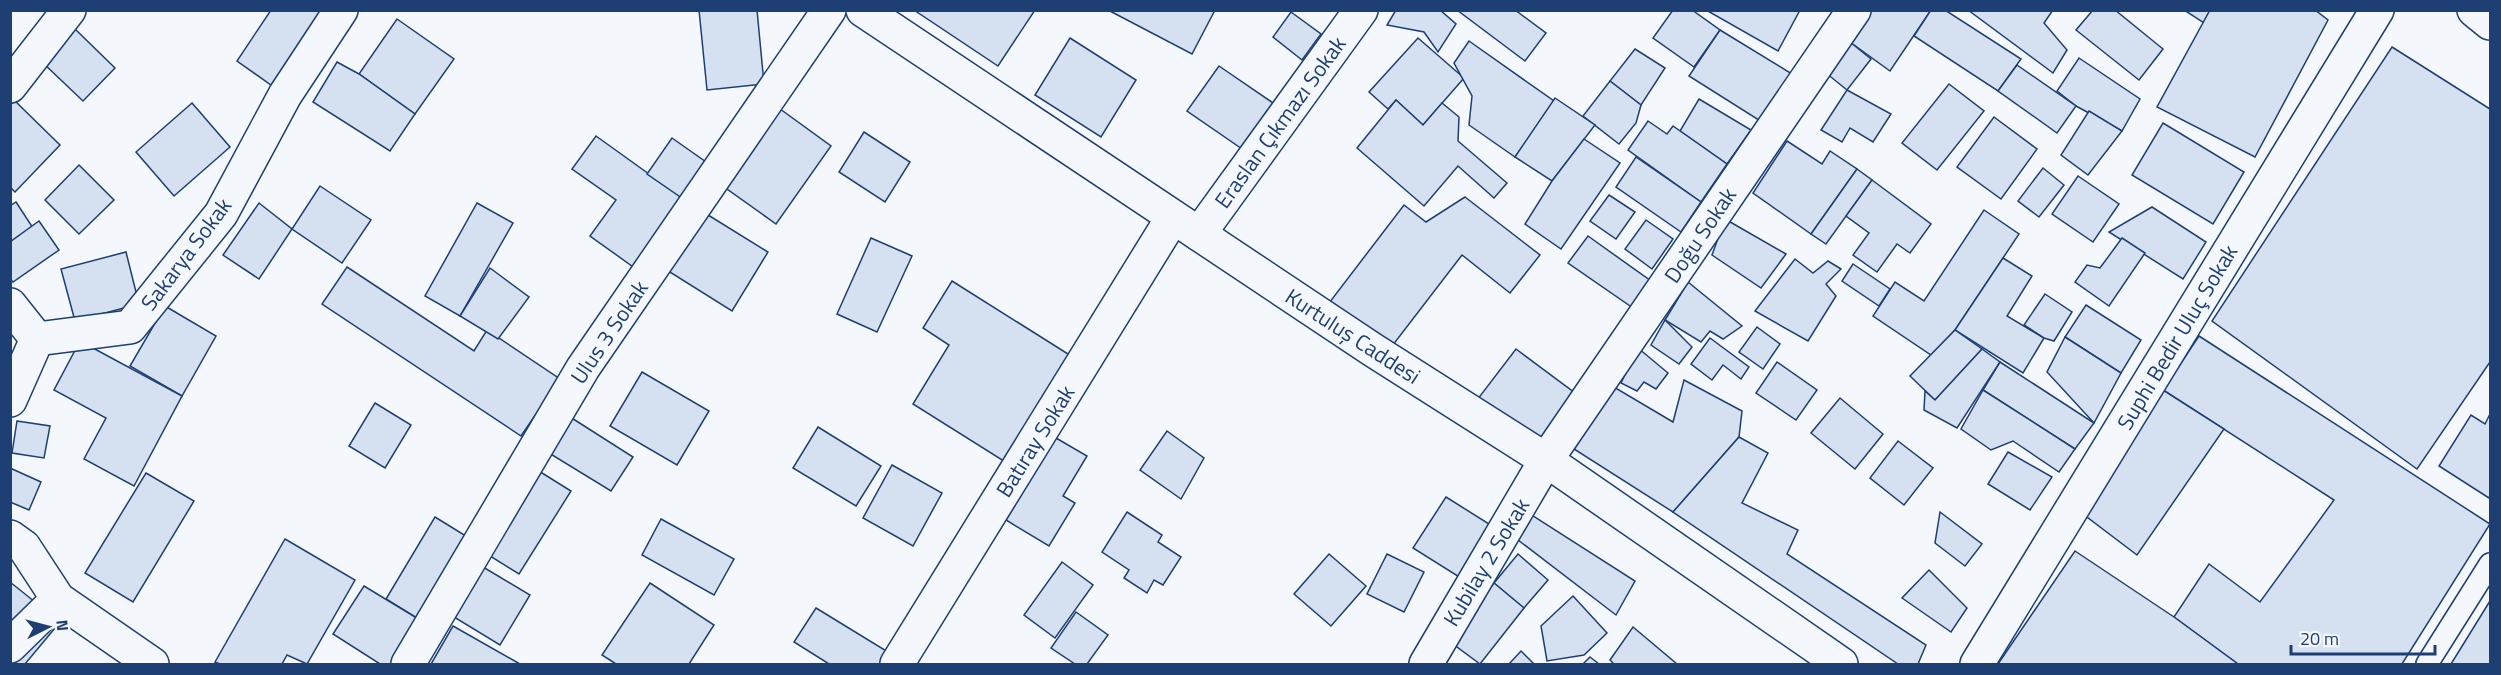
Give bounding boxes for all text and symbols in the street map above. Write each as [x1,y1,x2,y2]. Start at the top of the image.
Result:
street label: Eraslan Çıkmazı Sokak [1206,28,1354,215]
street label: Doğu Sokak [1655,180,1745,290]
street label: Sakarya Sokak [132,190,240,318]
street label: Suphi Bedir Uluç Sokak [2108,237,2246,436]
street label: Ulus 3 Sokak [562,273,657,391]
street label: Kurtuluş Caddesi [1279,279,1427,393]
street label: Batıray Sokak [987,378,1083,504]
street label: Kubilay 2 Sokak [1434,491,1538,633]
north arrow [18,597,78,657]
scale bar [2291,618,2435,656]
text: N [50,619,75,632]
text: 20 m [2300,625,2339,652]

